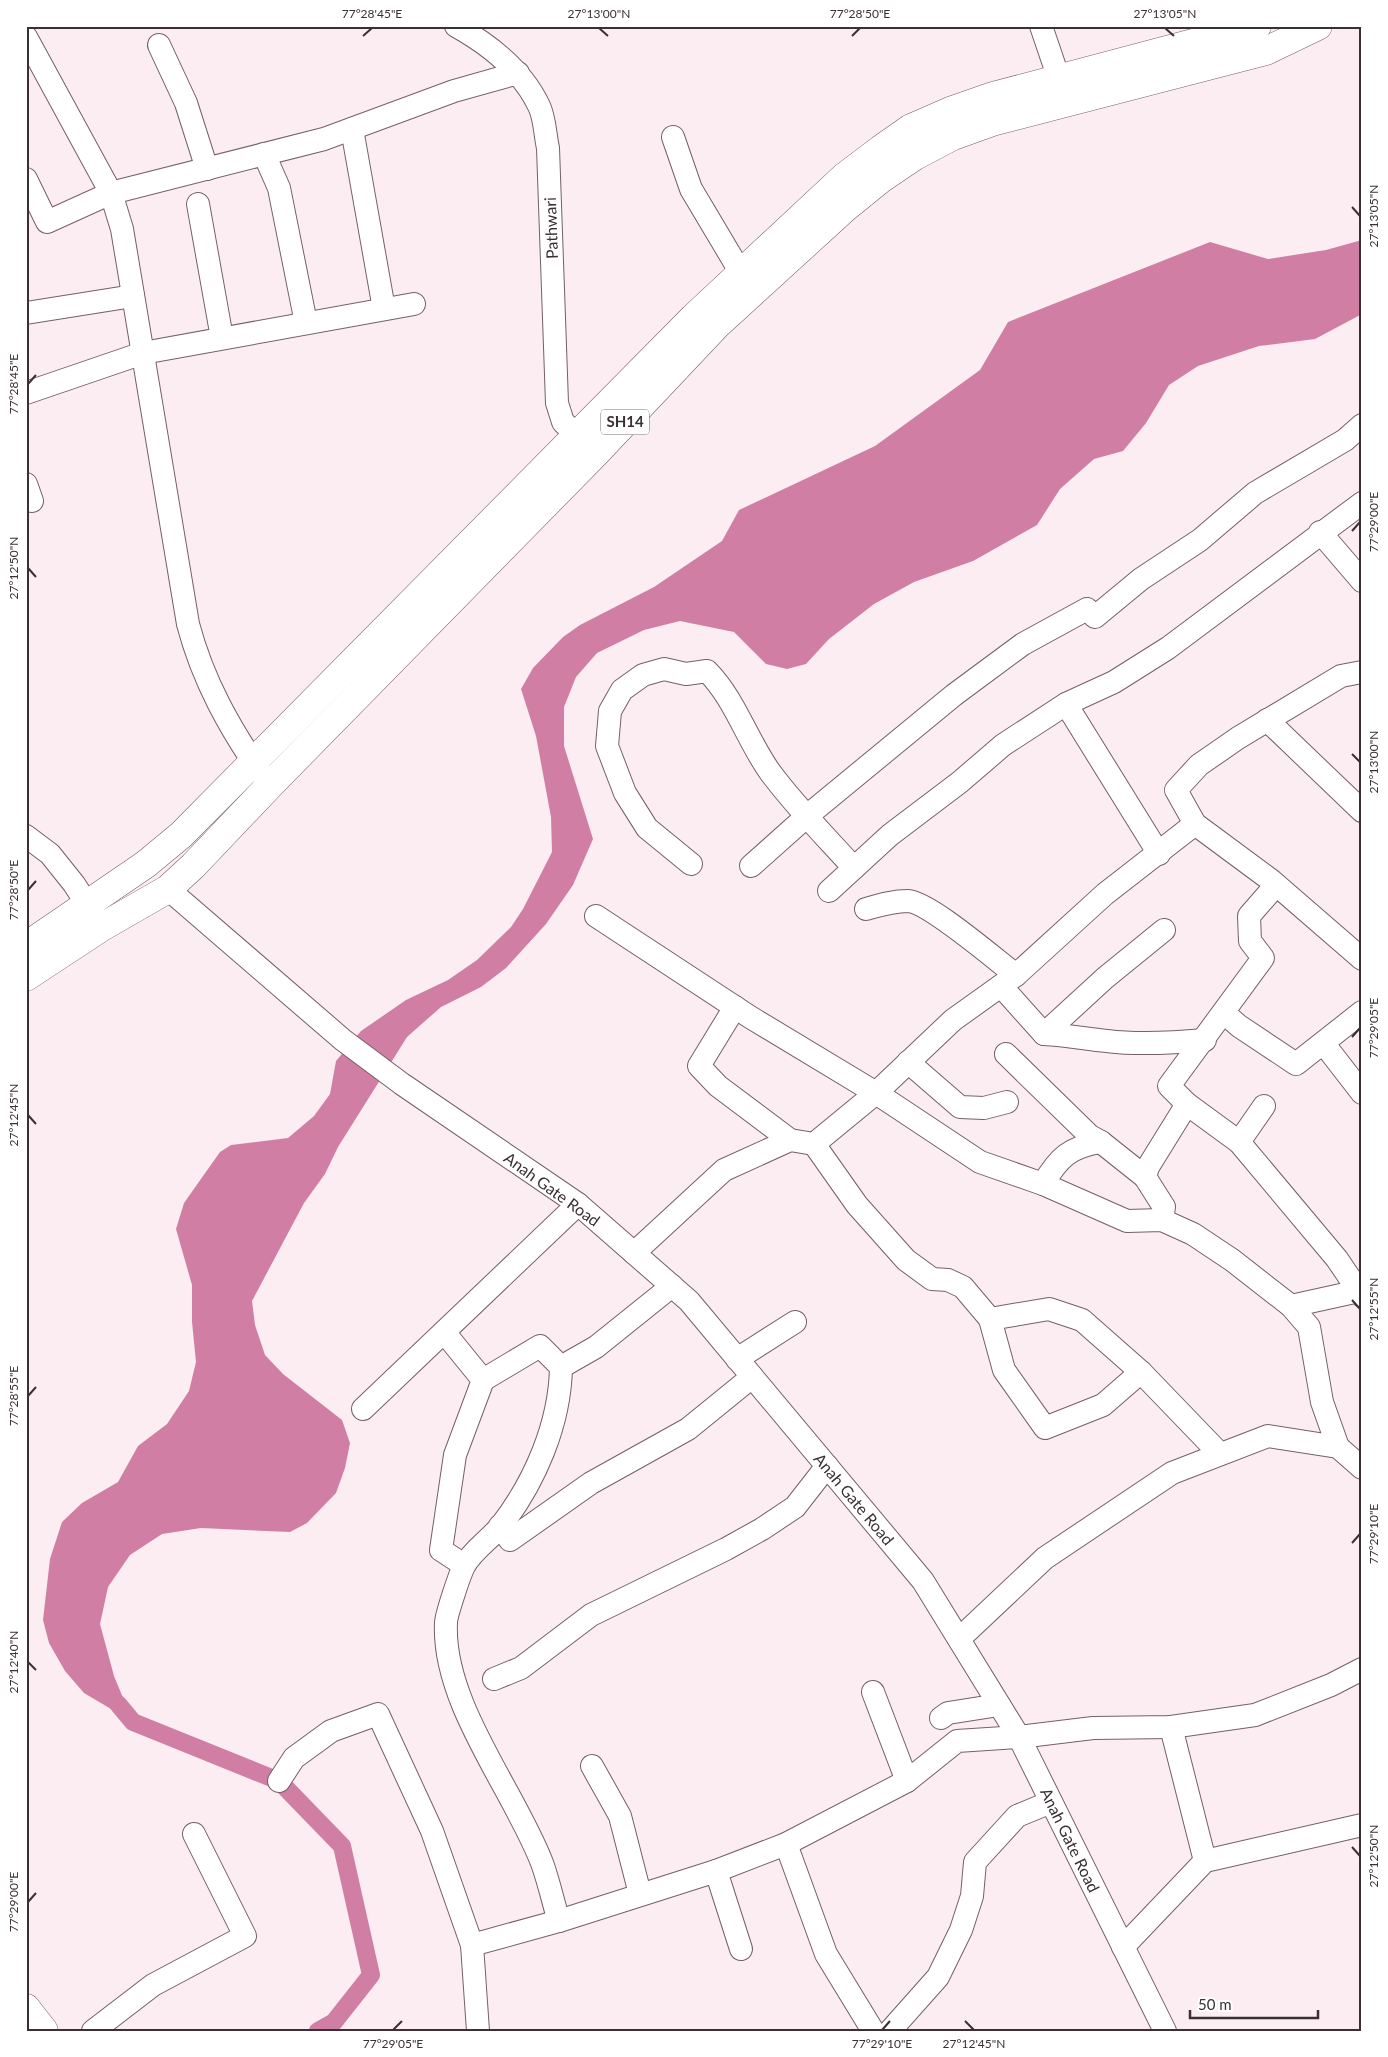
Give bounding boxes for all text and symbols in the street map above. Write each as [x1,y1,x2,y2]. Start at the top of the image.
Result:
text: 77°28'45"E [342,6,402,21]
text: 27°13'00"N [568,6,630,21]
text: 77°28'50"E [830,6,890,21]
text: 27°13'05"N [1134,6,1196,21]
text: 27°13'05"N [1366,185,1381,247]
street label: Pathwari [540,197,561,259]
text: 77°28'45"E [6,354,21,414]
road number: SH14 [601,410,649,434]
text: 77°29'00"E [1366,492,1381,552]
text: 27°12'50"N [6,537,21,599]
text: 27°13'00"N [1366,731,1381,793]
text: 77°28'50"E [6,860,21,920]
text: 77°29'05"E [1366,998,1381,1058]
text: 27°12'45"N [6,1084,21,1146]
street label: Anah Gate Road [501,1147,604,1230]
text: 27°12'55"N [1366,1278,1381,1340]
text: 77°28'55"E [6,1366,21,1426]
street label: Anah Gate Road [810,1449,898,1548]
text: 77°29'10"E [1366,1504,1381,1564]
text: 27°12'40"N [6,1631,21,1693]
street label: Anah Gate Road [1037,1784,1104,1895]
text: 27°12'50"N [1366,1825,1381,1887]
text: 77°29'00"E [6,1872,21,1932]
scale bar [1190,1987,1318,2019]
text: 50 m [1198,1995,1232,2013]
text: 77°29'05"E [363,2036,423,2051]
text: 77°29'10"E [852,2036,912,2051]
text: 27°12'45"N [943,2036,1005,2051]

